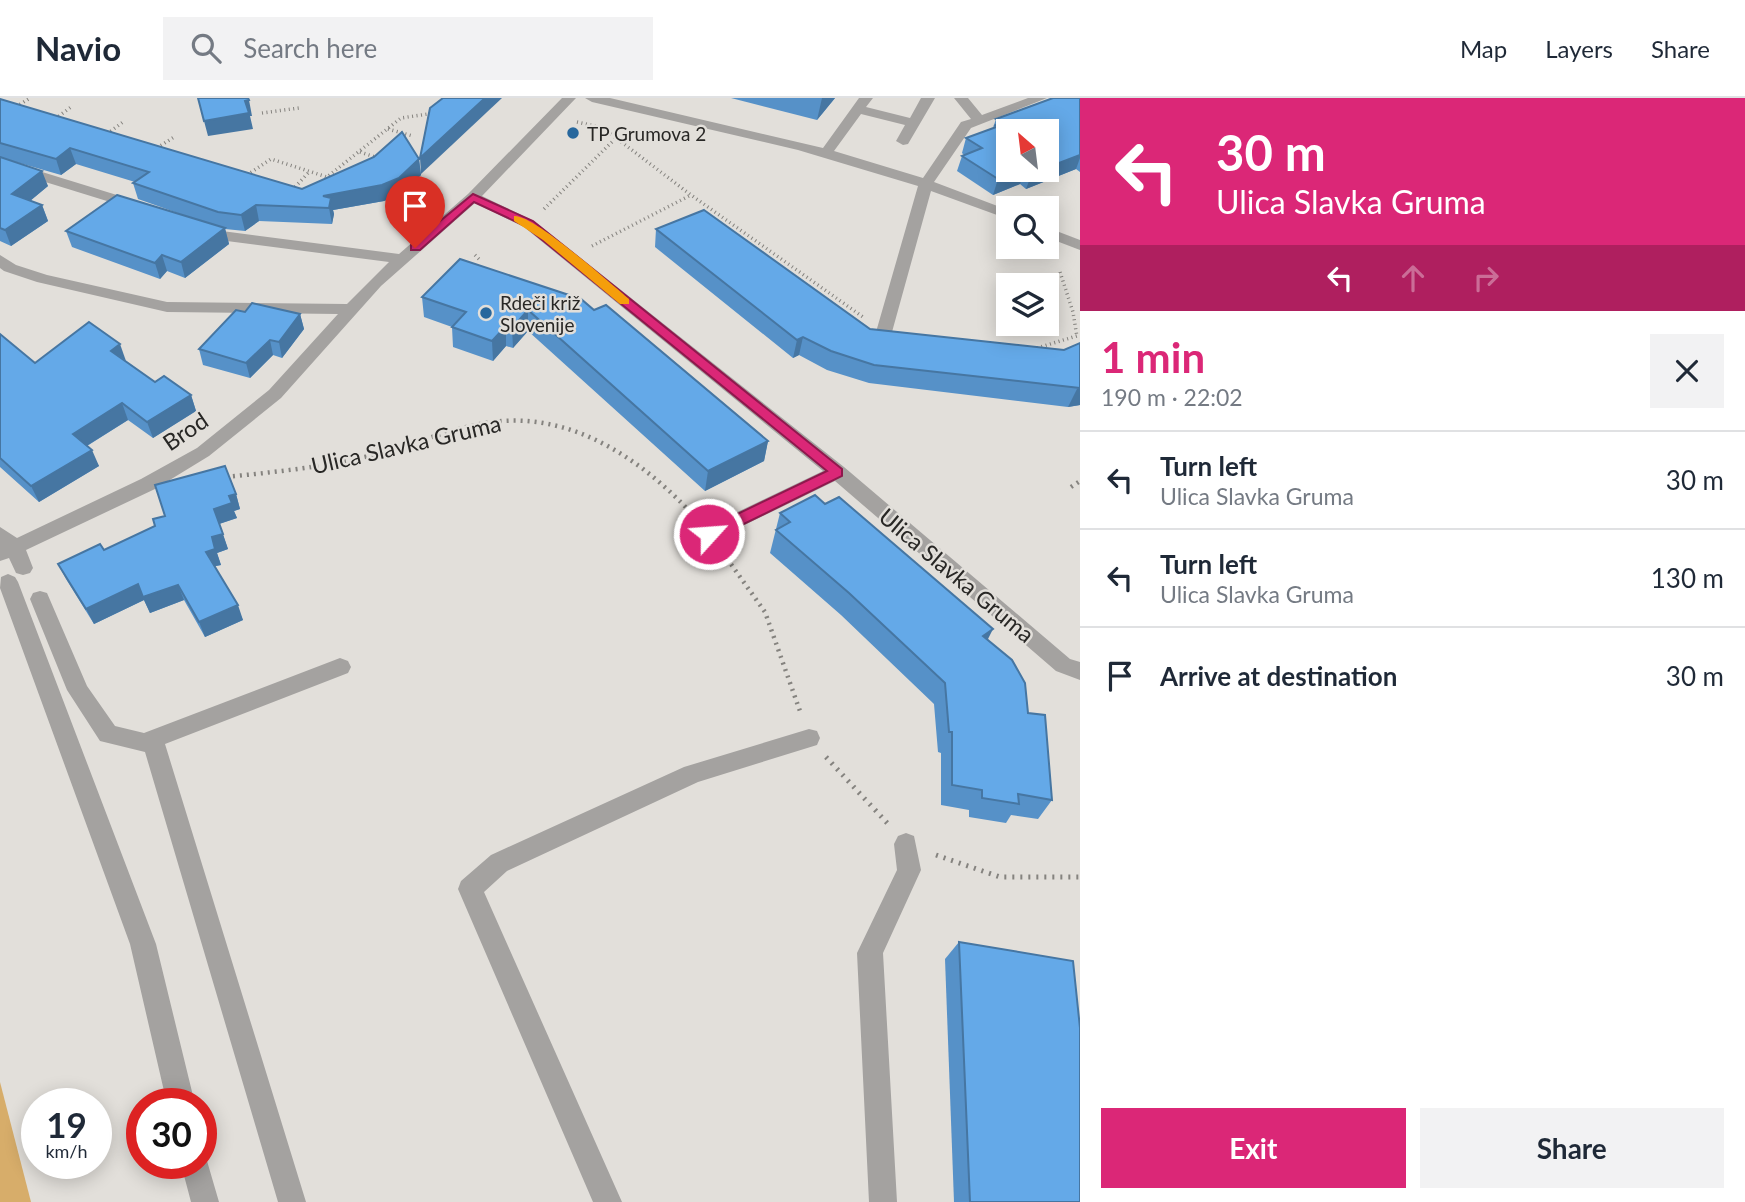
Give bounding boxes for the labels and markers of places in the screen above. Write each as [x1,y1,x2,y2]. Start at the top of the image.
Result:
place label: TP Grumova 2 [587,122,706,145]
marker: TP Grumova 2 [565,125,581,141]
pin [385,176,445,248]
place label: Rdeči križ Slovenije [500,291,580,336]
marker: Rdeči križ Slovenije [478,305,494,321]

